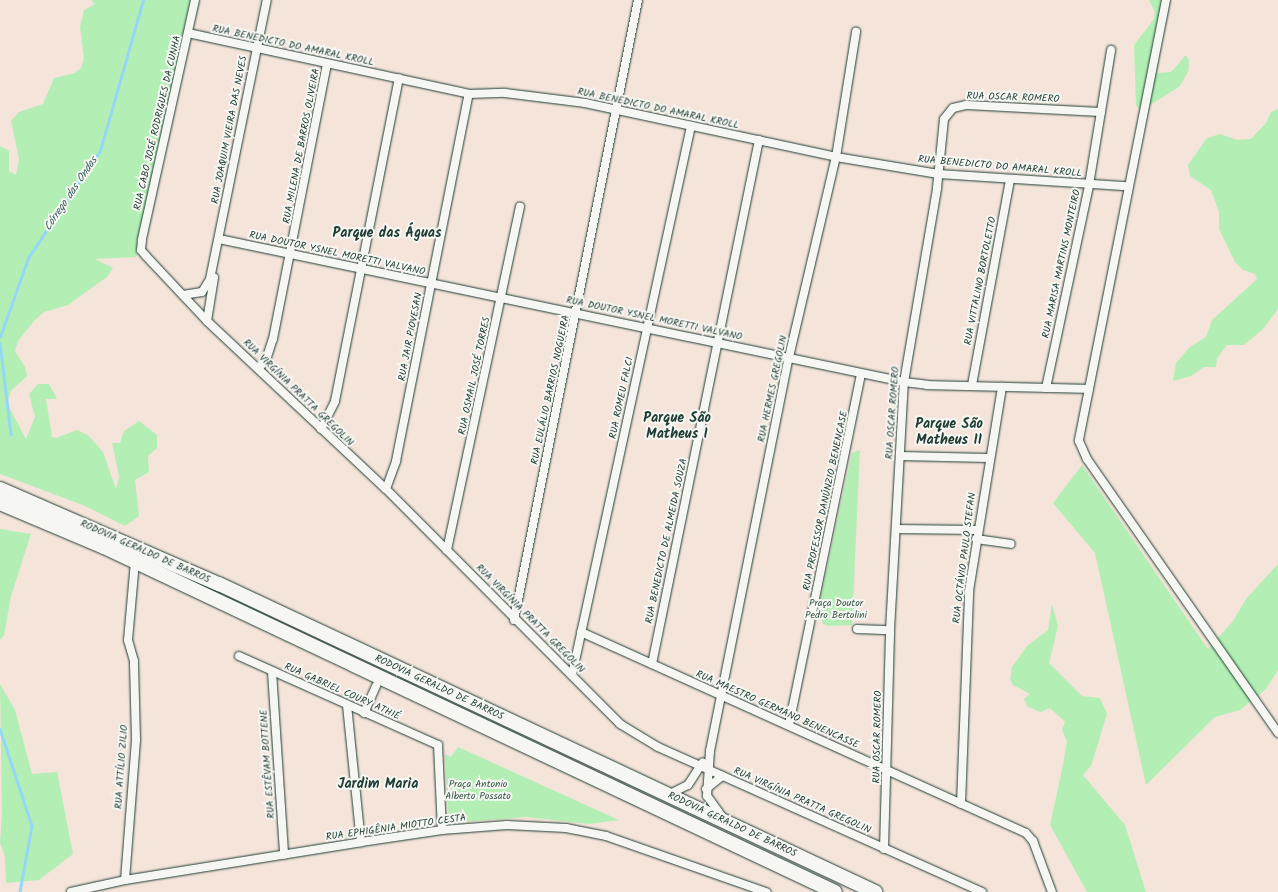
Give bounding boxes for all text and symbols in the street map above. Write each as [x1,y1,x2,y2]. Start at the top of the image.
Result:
street label: RUA BENEDICTO DO AMARAL KROLL [211,23,375,69]
street label: RUA CABO JOSÉ RODRIGUES DA CUNHA [132,34,184,212]
street label: RUA JOAQUIM VIEIRA DAS NEVES [210,55,250,205]
street label: RUA MILENA DE BARROS OLIVEIRA [281,67,323,225]
street label: RUA BENEDICTO DO AMARAL KROLL [576,86,740,132]
street label: RUA OSCAR ROMERO [966,90,1060,106]
street label: RUA BENEDICTO DO AMARAL KROLL [917,154,1083,180]
water label: Córrego das Ondas [41,155,101,233]
street label: RUA MARISA MARTINS MONTEIRO [1040,189,1084,339]
street label: RUA VITTALINO BORTOLETTO [963,216,999,346]
district label: Parque das Águas [333,225,441,241]
street label: RUA DOUTOR YSNEL MORETTI VALVANO [248,229,426,279]
street label: RUA JAIR PIOVESAN [397,292,425,382]
street label: RUA DOUTOR YSNEL MORETTI VALVANO [565,294,743,344]
street label: RUA EULÁLIO BARRIOS NOGUEIRA [529,314,573,466]
street label: RUA OSMAIL JOSÉ TORRES [457,316,493,436]
street label: RUA HERMES GREGOLIN [756,335,790,443]
street label: RUA VIRGÍNIA PRATTA GREGOLIN [240,337,356,449]
street label: RUA ROMEU FALCI [607,356,637,440]
street label: RUA OSCAR ROMERO [884,366,902,460]
district label: Parque São Matheus I [643,410,711,442]
street label: RUA PROFESSOR DANÚNZIO BENENCASE [801,410,851,592]
district label: Parque São Matheus II [915,416,983,448]
street label: RUA BENEDICTO DE ALMEIDA SOUZA [644,457,690,625]
street label: RUA OCTÁVIO PAULO STEFAN [951,492,979,624]
street label: RODOVIA GERALDO DE BARROS [78,518,212,586]
street label: RUA VIRGÍNIA PRATTA GREGOLIN [473,562,587,676]
park label: Praça Doutor Pedro Bertolini [805,597,867,620]
street label: RODOVIA GERALDO DE BARROS [373,653,505,723]
street label: RUA GABRIEL COURY ATHIÉ [282,661,402,723]
street label: RUA MAESTRO GERMANO BENENCASSE [694,668,860,752]
street label: RUA OSCAR ROMERO [871,690,885,784]
street label: RUA ESTÊVAM BOTTENE [258,709,278,819]
street label: RUA ATTÍLIO ZILIO [113,724,131,810]
street label: RUA VIRGÍNIA PRATTA GREGOLIN [732,765,872,837]
district label: Jardim Maria [338,776,418,792]
park label: Praça Antonio Alberto Possato [445,778,511,802]
street label: RODOVIA GERALDO DE BARROS [666,790,798,860]
street label: RUA EPHIGÊNIA MIOTTO CESTA [325,812,467,844]

